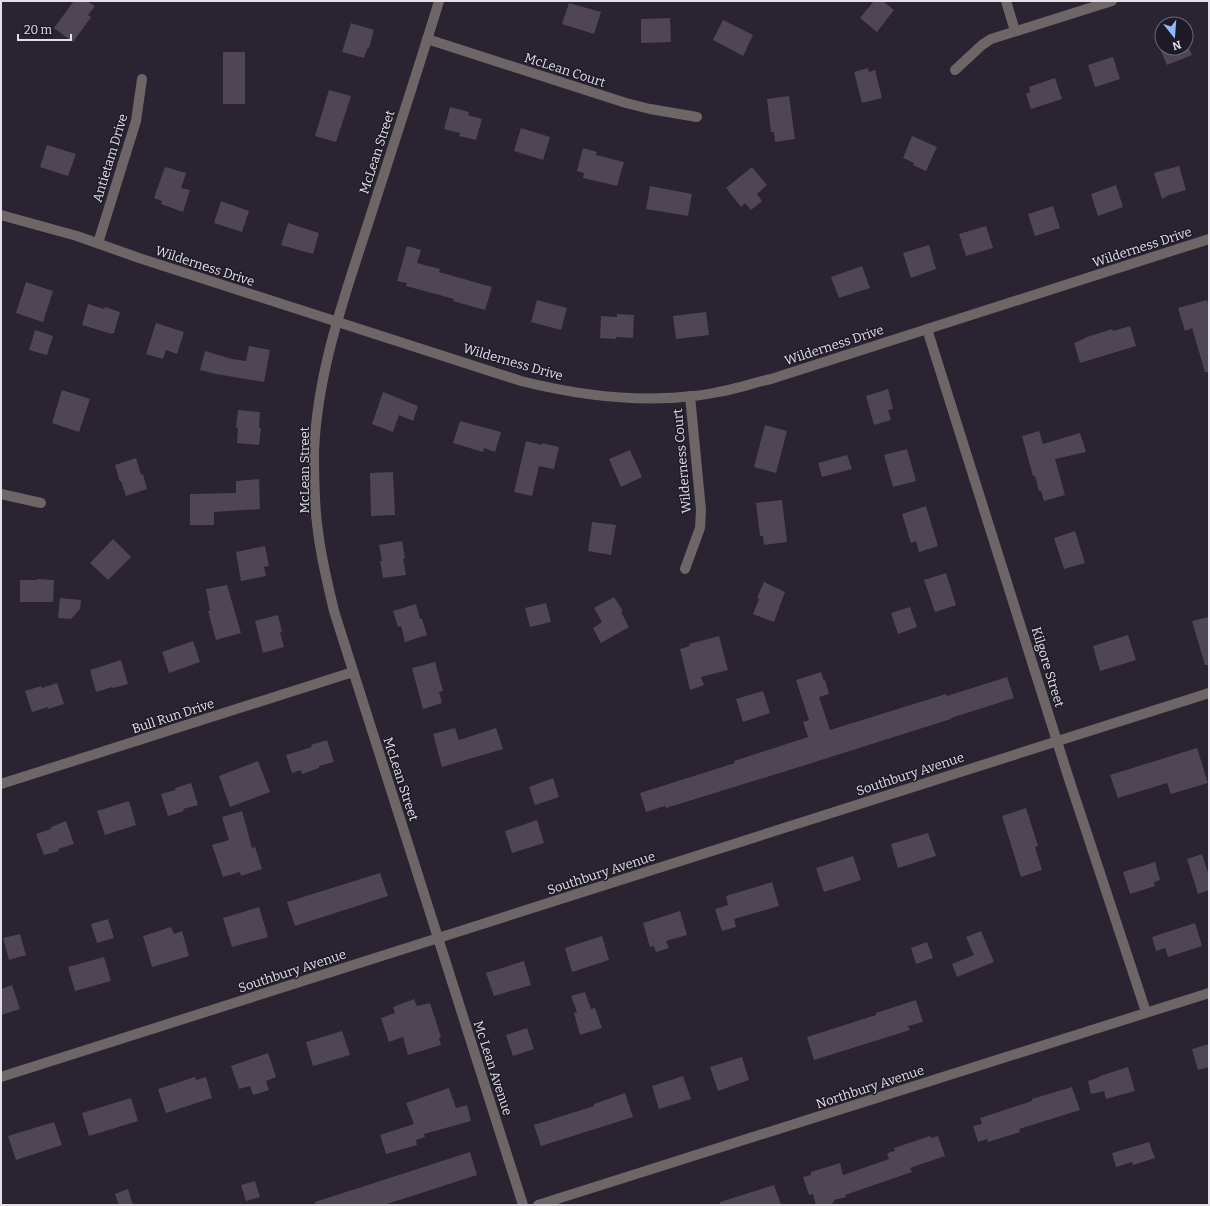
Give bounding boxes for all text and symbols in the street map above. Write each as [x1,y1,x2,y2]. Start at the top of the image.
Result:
scale bar [18,16,71,42]
north arrow [1154,16,1194,56]
text: 20 m [24,23,53,37]
text: N [1170,38,1183,53]
street label: McLean Court [523,50,608,90]
street label: McLean Street [356,108,398,196]
street label: Antietam Drive [89,112,131,204]
street label: Wilderness Drive [1091,224,1193,270]
street label: Wilderness Drive [154,243,256,289]
street label: Wilderness Drive [783,322,885,368]
street label: Wilderness Drive [461,341,565,383]
street label: Wilderness Court [670,408,694,514]
street label: McLean Street [297,426,312,513]
street label: Kilgore Street [1029,625,1067,709]
street label: Bull Run Drive [130,696,216,736]
street label: McLean Street [380,735,422,823]
street label: Southbury Avenue [854,749,966,799]
street label: Southbury Avenue [545,848,657,898]
street label: Southbury Avenue [236,946,348,996]
street label: Mc Lean Avenue [471,1019,515,1117]
street label: Northbury Avenue [814,1062,926,1112]

